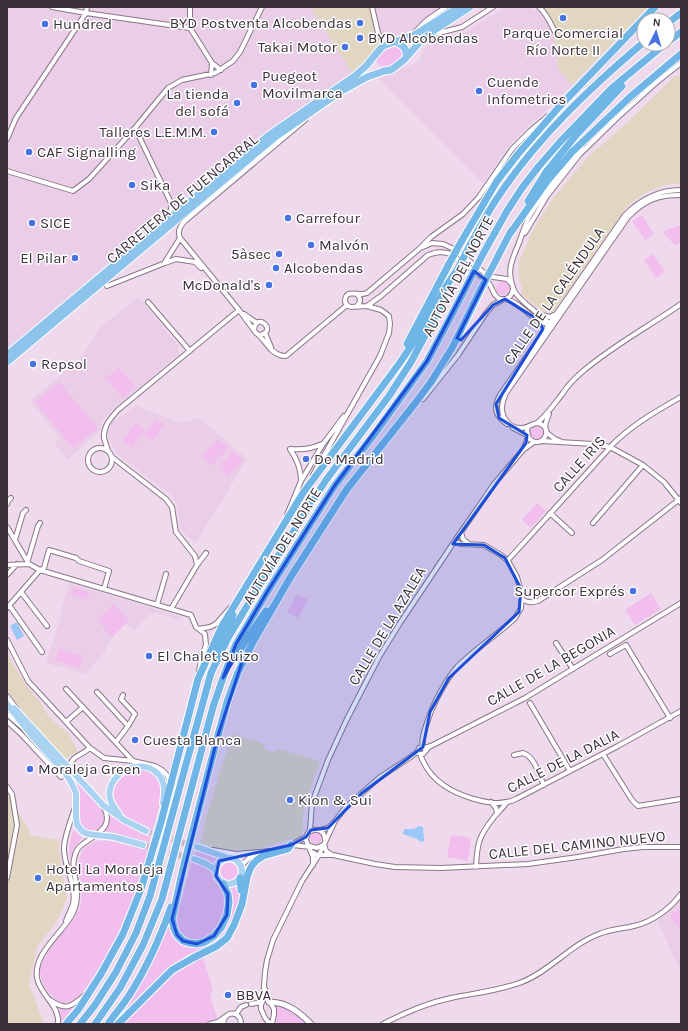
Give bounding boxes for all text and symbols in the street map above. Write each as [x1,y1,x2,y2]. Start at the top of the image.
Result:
north arrow [636,12,676,52]
marker: Parque Comercial Río Norte II [558,13,568,23]
place label: BYD Postventa Alcobendas [170,14,352,32]
place label: Hundred [53,15,112,33]
text: N [652,16,661,29]
marker: BYD Postventa Alcobendas [355,18,365,28]
marker: Hundred [40,19,50,29]
place label: Parque Comercial Río Norte II [503,24,623,59]
place label: BYD Alcobendas [368,29,478,47]
marker: BYD Alcobendas [355,33,365,43]
place label: Takai Motor [258,38,338,56]
marker: Takai Motor [340,42,350,52]
place label: Puegeot Movilmarca [262,67,343,102]
place label: Cuende Infometrics [487,73,566,108]
marker: Puegeot Movilmarca [249,80,259,90]
place label: La tienda del sofá [166,85,229,120]
marker: Cuende Infometrics [474,86,484,96]
marker: La tienda del sofá [232,98,242,108]
place label: Talleres L.E.M.M. [99,123,206,141]
marker: Talleres L.E.M.M. [209,127,219,137]
street label: CARRETERA DE FUENCARRAL [103,130,261,268]
place label: CAF Signalling [37,143,136,161]
marker: CAF Signalling [24,147,34,157]
place label: Sika [140,176,170,194]
marker: Sika [127,180,137,190]
place label: Carrefour [296,209,360,227]
street label: AUTOVÍA DEL NORTE [419,212,497,340]
marker: Carrefour [283,213,293,223]
place label: SICE [40,214,71,232]
marker: SICE [27,218,37,228]
street label: CALLE DE LA CALÉNDULA [500,223,609,368]
place label: Malvón [319,236,369,254]
marker: Malvón [306,240,316,250]
place label: 5àsec [231,245,271,263]
place label: El Pilar [20,249,68,267]
marker: 5àsec [274,249,284,259]
marker: El Pilar [70,253,80,263]
place label: Alcobendas [284,259,363,277]
marker: Alcobendas [271,263,281,273]
place label: McDonald's [182,276,261,294]
marker: McDonald's [264,280,274,290]
place label: Repsol [41,355,87,373]
marker: Repsol [28,359,38,369]
street label: CALLE IRIS [549,432,609,496]
place label: De Madrid [314,450,384,468]
marker: De Madrid [301,454,311,464]
street label: AUTOVÍA DEL NORTE [239,484,325,608]
street label: CALLE DE LA AZALEA [344,563,430,689]
place label: Supercor Exprés [514,582,625,600]
marker: Supercor Exprés [628,586,638,596]
street label: CALLE DE LA BEGONIA [484,622,619,710]
place label: El Chalet Suizo [157,647,259,665]
marker: El Chalet Suizo [144,651,154,661]
street label: CALLE DE LA DALIA [504,725,622,797]
place label: Cuesta Blanca [143,731,241,749]
marker: Cuesta Blanca [130,735,140,745]
place label: Moraleja Green [38,760,141,778]
marker: Moraleja Green [25,764,35,774]
place label: Kion & Sui [298,791,372,809]
marker: Kion & Sui [285,795,295,805]
street label: CALLE DEL CAMINO NUEVO [488,827,666,863]
place label: Hotel La Moraleja Apartamentos [46,860,164,895]
marker: Hotel La Moraleja Apartamentos [33,873,43,883]
place label: BBVA [236,986,272,1004]
marker: BBVA [223,990,233,1000]

